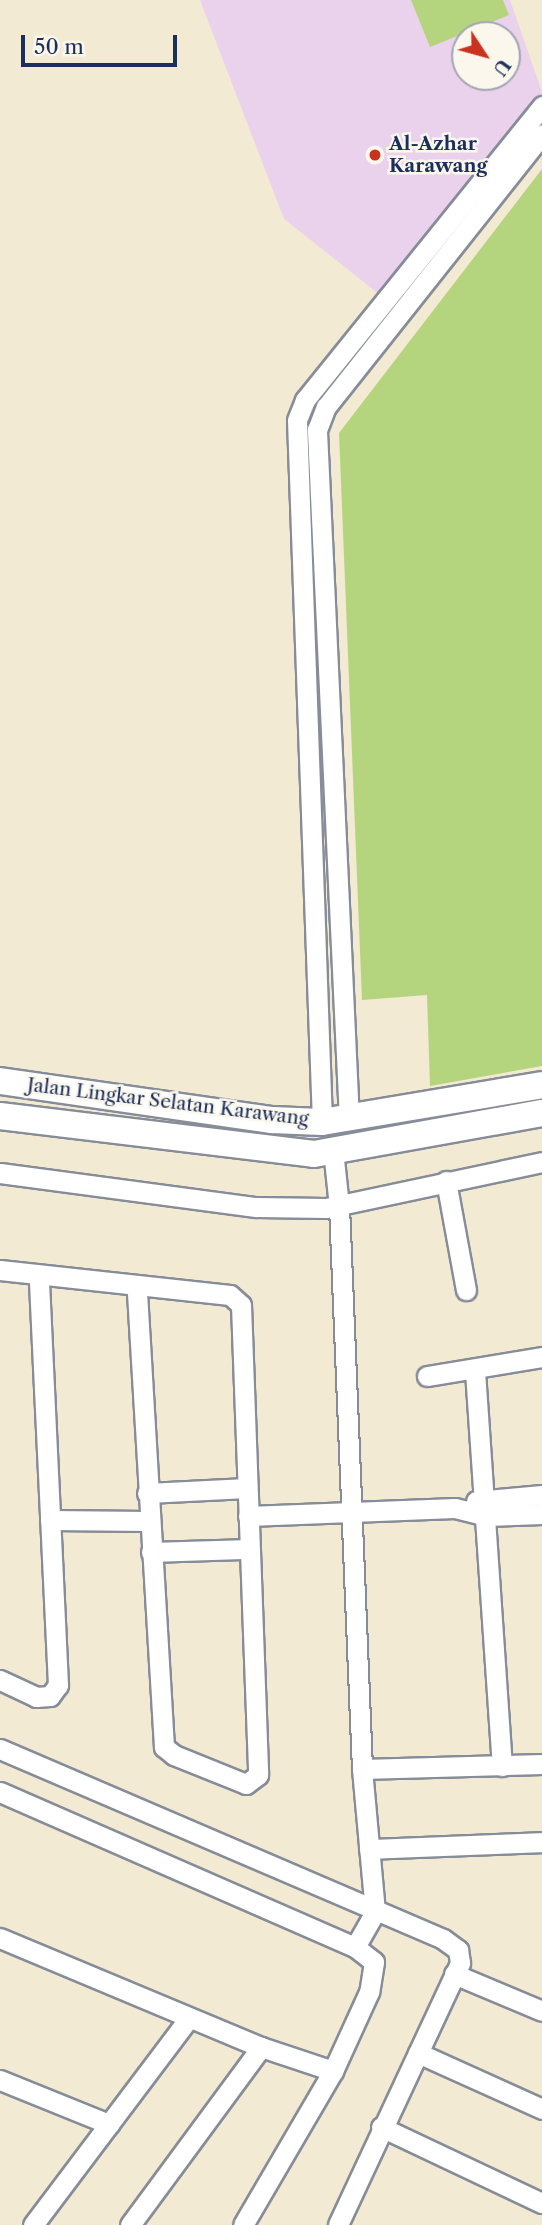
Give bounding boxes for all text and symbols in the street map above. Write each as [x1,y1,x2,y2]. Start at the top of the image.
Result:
scale bar [24,21,180,65]
north arrow [451,21,521,91]
text: 50 m [34,34,84,59]
text: U [488,54,516,80]
place label: Al-Azhar Karawang [389,133,488,177]
marker: Al-Azhar Karawang [367,147,383,163]
street label: Jalan Lingkar Selatan Karawang [26,1073,310,1131]

